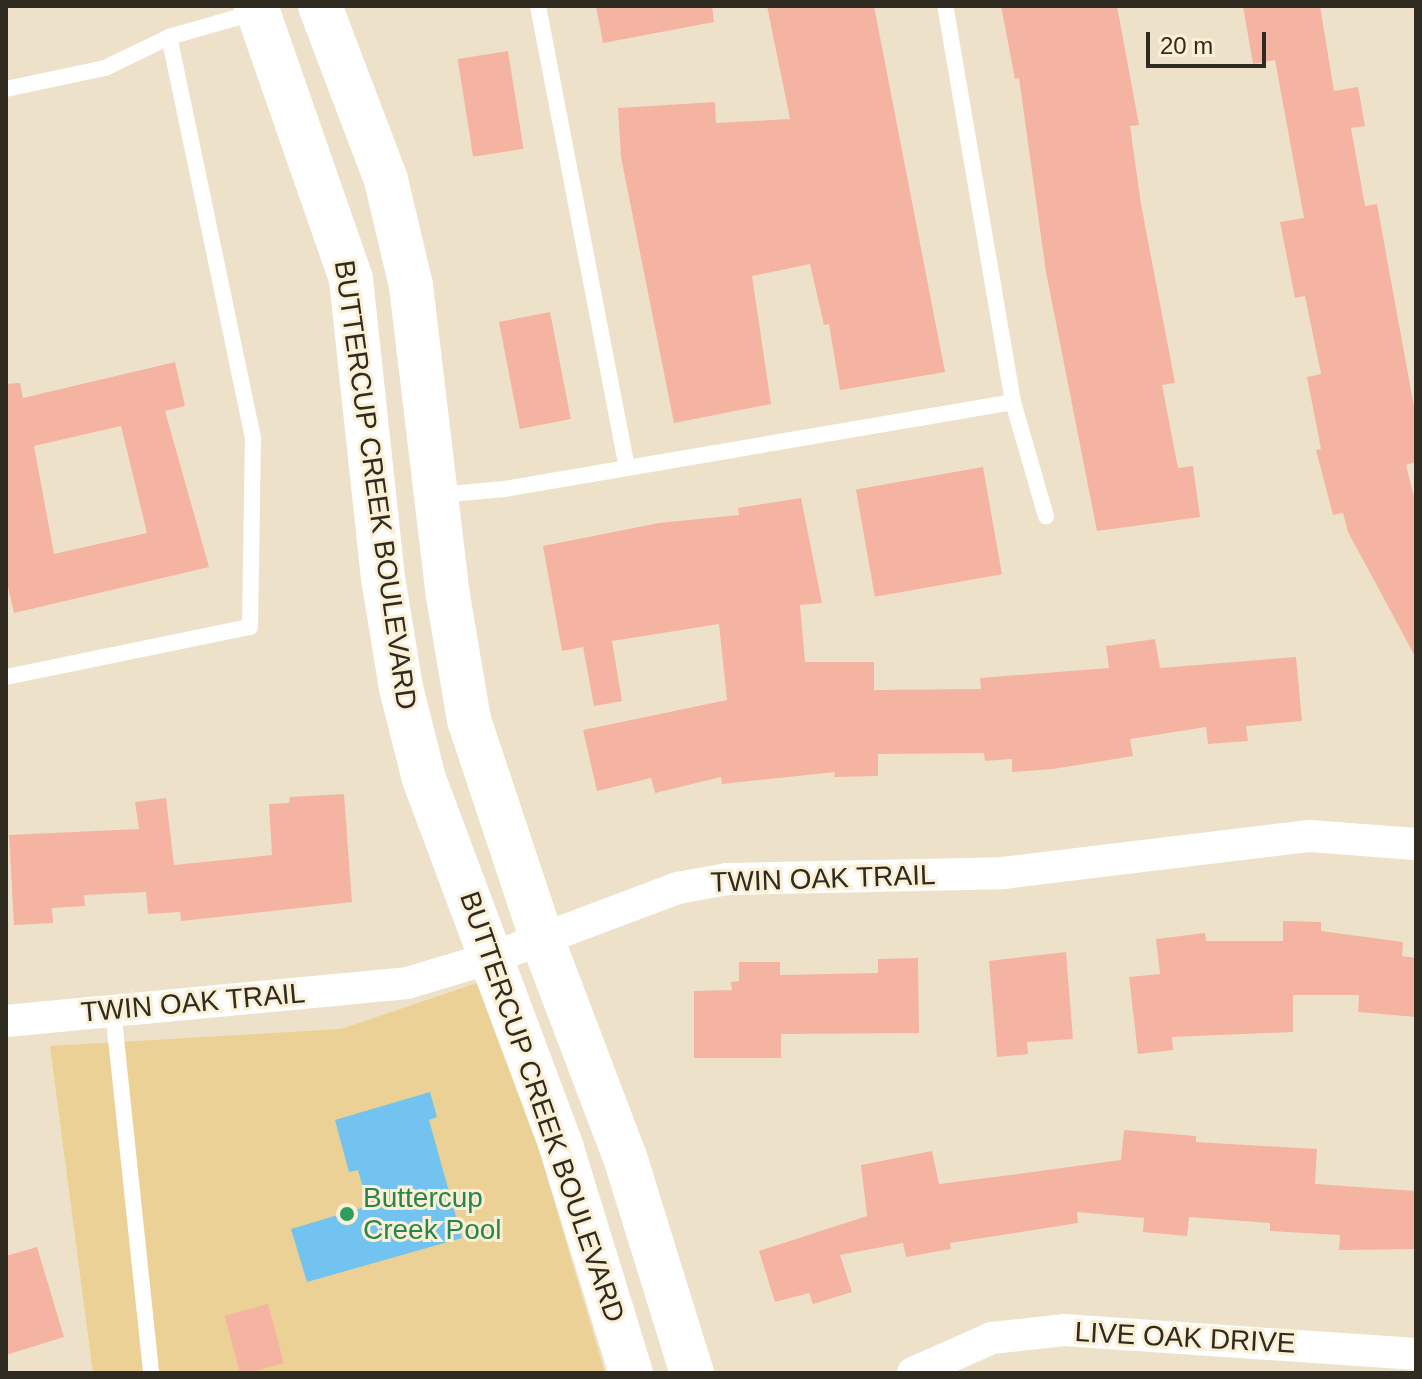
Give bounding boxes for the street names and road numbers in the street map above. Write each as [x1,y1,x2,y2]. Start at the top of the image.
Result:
street label: BUTTERCUP CREEK BOULEVARD [327,258,423,712]
street label: TWIN OAK TRAIL [710,858,936,900]
street label: BUTTERCUP CREEK BOULEVARD [452,887,632,1327]
street label: TWIN OAK TRAIL [79,976,307,1030]
street label: LIVE OAK DRIVE [1074,1315,1296,1361]

